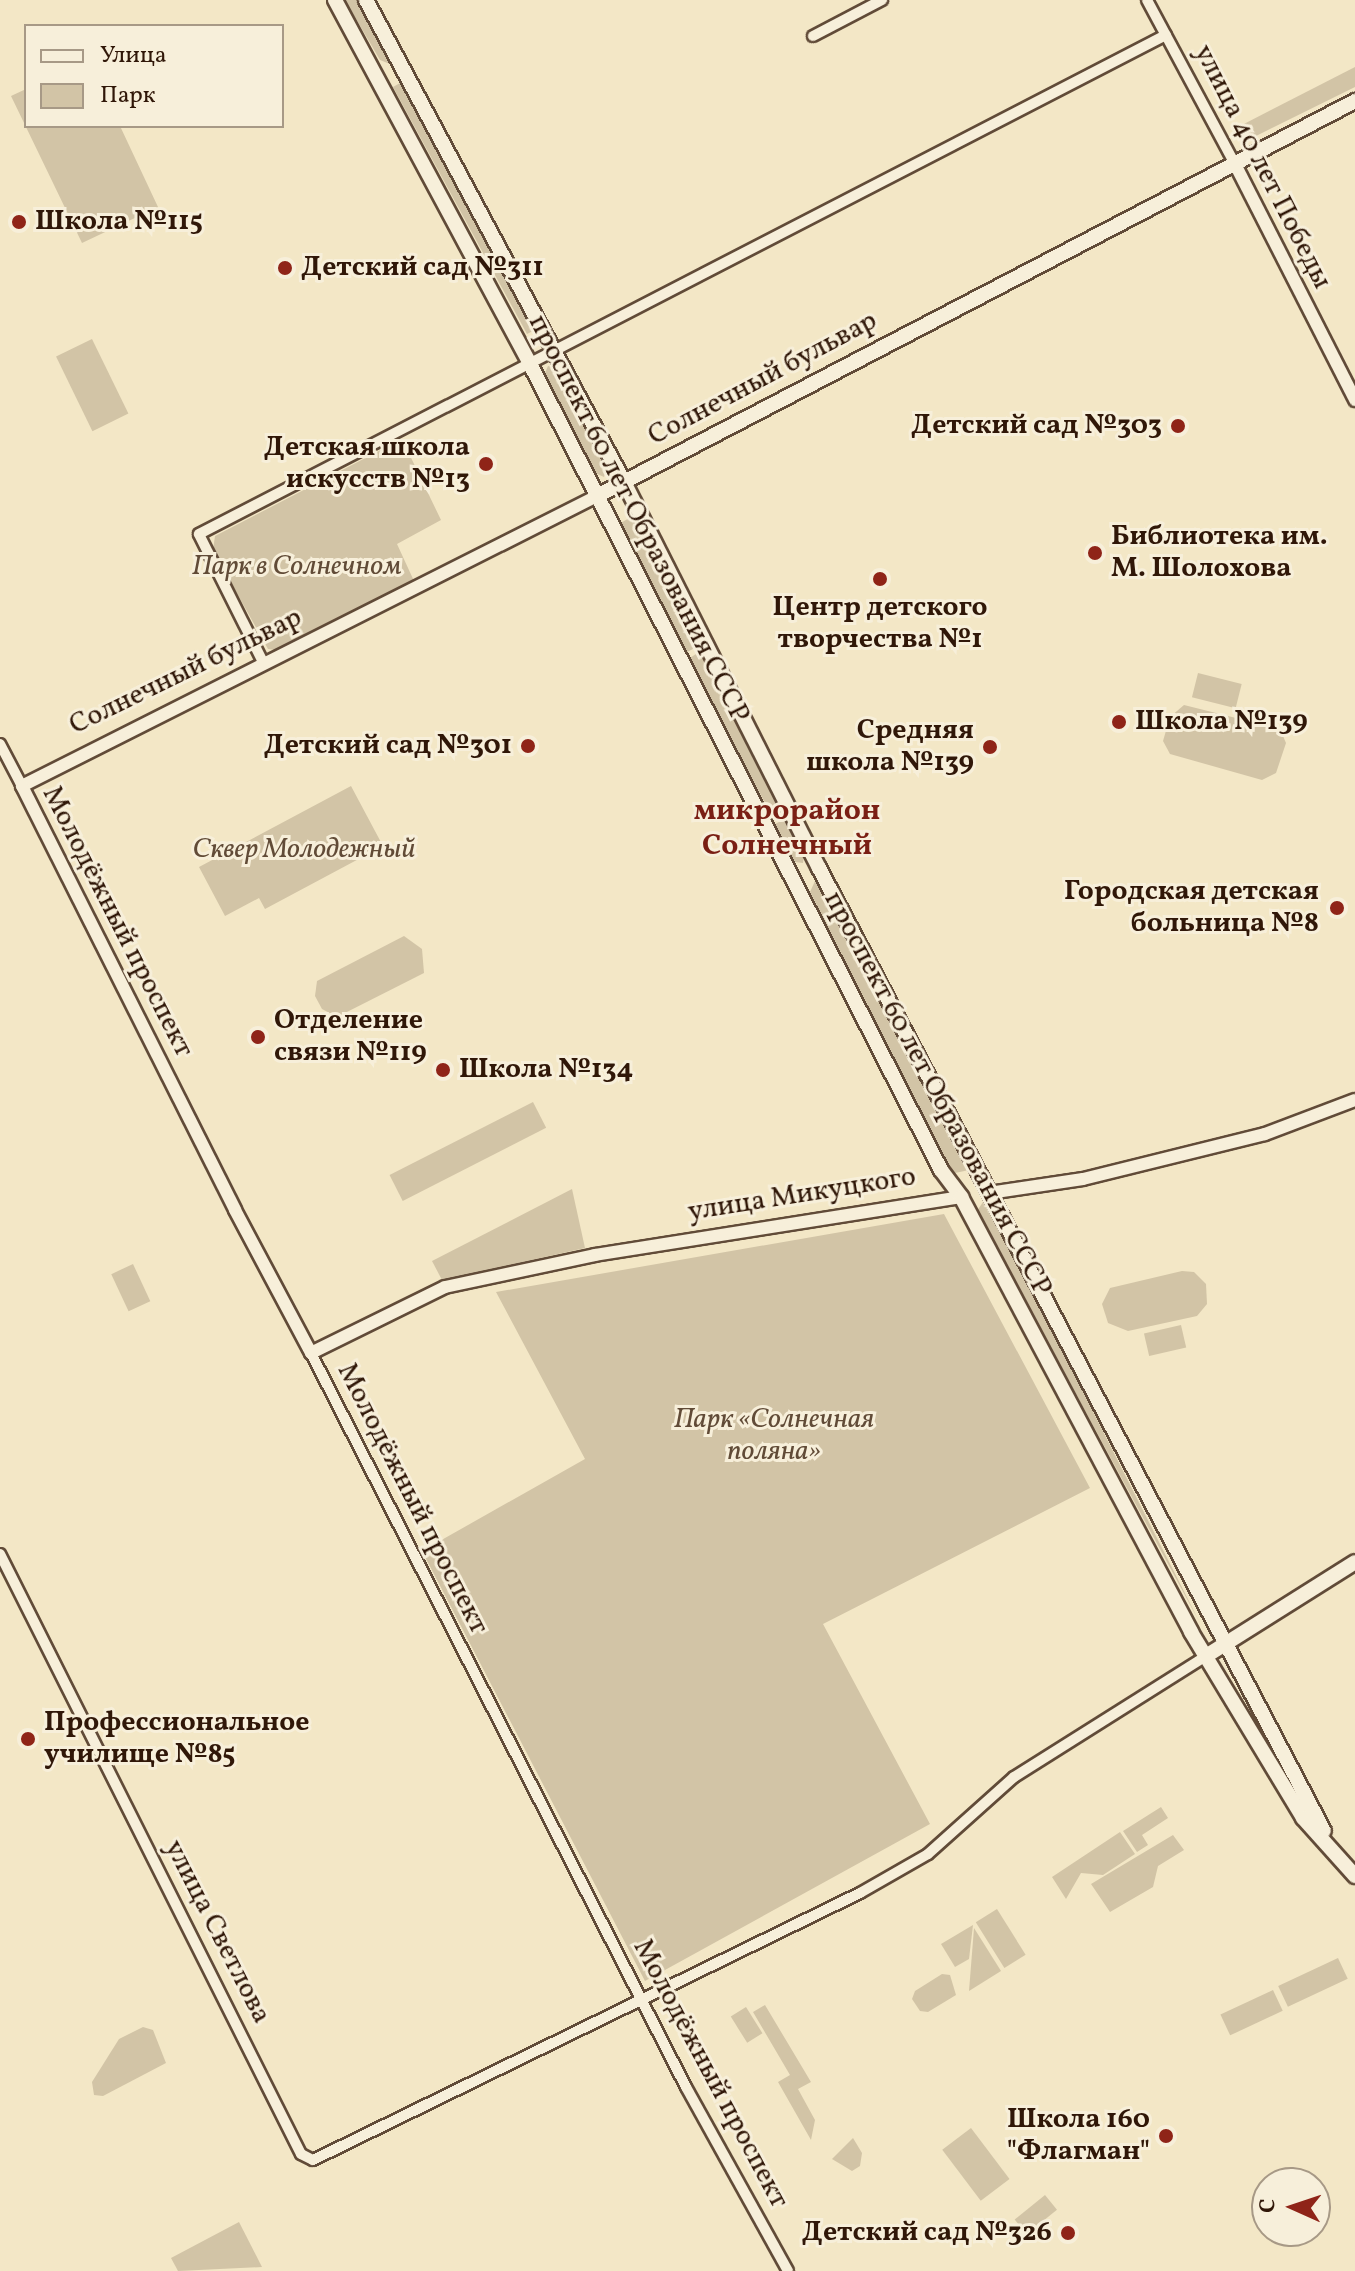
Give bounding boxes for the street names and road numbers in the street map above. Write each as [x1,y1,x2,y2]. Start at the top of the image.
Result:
street label: улица 40 лет Победы [1186,39,1338,295]
street label: Солнечный бульвар [643,304,883,454]
street label: проспект 60 лет Образования СССР [520,309,756,729]
street label: Солнечный бульвар [64,601,308,743]
street label: Молодёжный проспект [34,781,200,1063]
street label: проспект 60 лет Образования СССР [816,886,1058,1302]
street label: улица Микуцкого [686,1160,918,1230]
street label: Молодёжный проспект [329,1358,495,1640]
street label: улица Светлова [156,1835,278,2029]
street label: Молодёжный проспект [625,1934,795,2214]

